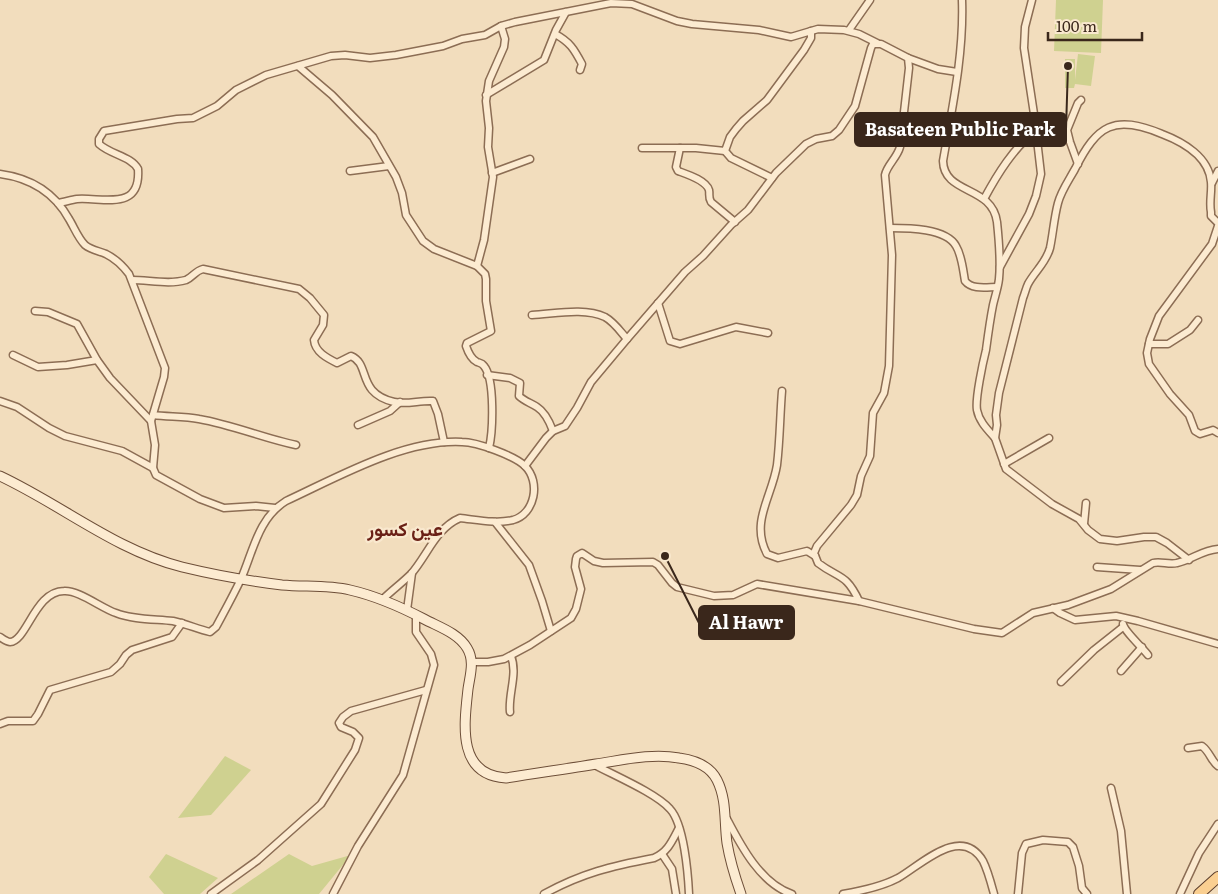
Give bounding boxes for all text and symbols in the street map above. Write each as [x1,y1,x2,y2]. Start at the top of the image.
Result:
scale bar [1048,10,1142,42]
text: 100 m [1056,14,1097,37]
callout: Basateen Public Park [855,113,1066,146]
text: Basateen Public Park [865,115,1056,142]
district label: عين كسور [366,514,443,542]
callout: Al Hawr [699,606,794,639]
text: Al Hawr [709,608,783,635]

